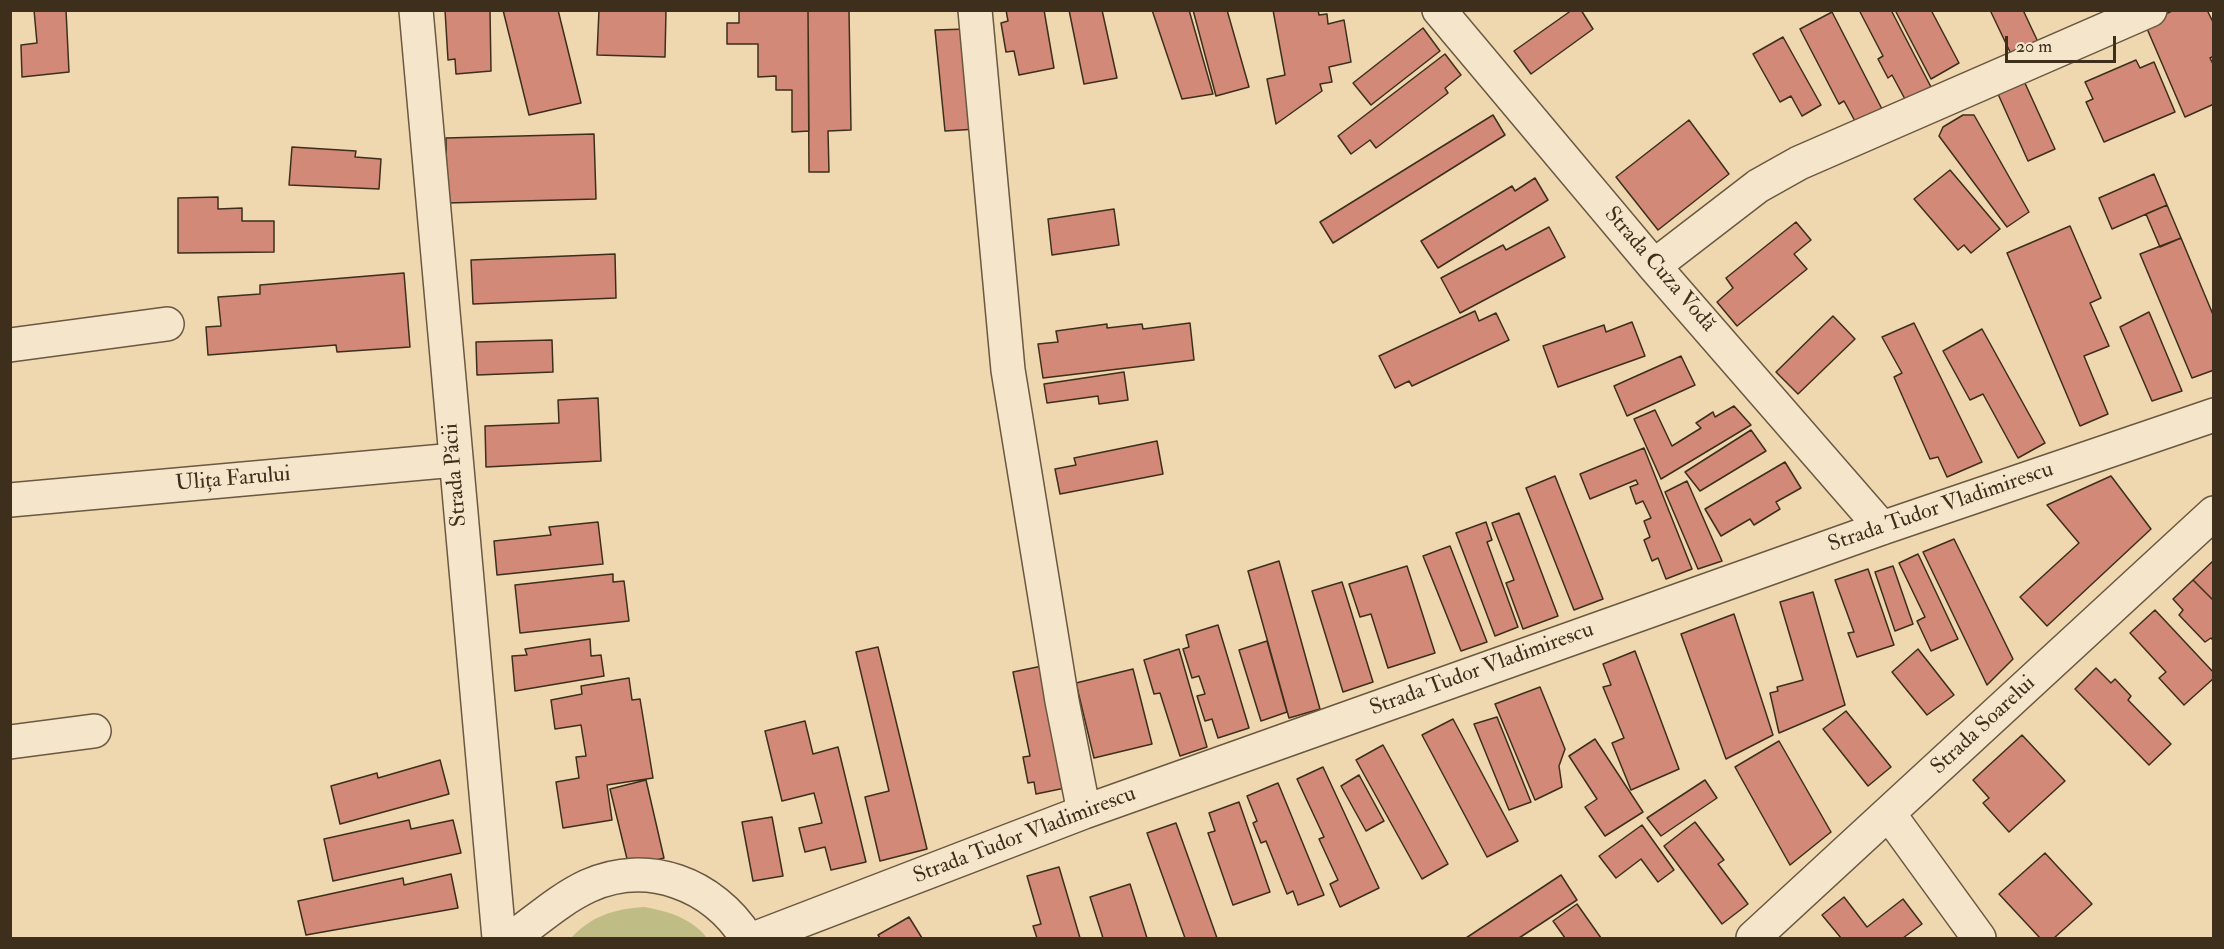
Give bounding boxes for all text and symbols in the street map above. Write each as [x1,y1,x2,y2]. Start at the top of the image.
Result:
scale bar [2008,24,2119,62]
text: 20 m [2016,35,2052,58]
street label: Strada Cuza Vodă [1598,202,1720,338]
street label: Strada Păcii [438,422,474,528]
street label: Strada Tudor Vladimirescu [1825,457,2057,559]
street label: Ulița Farului [174,462,292,498]
street label: Strada Tudor Vladimirescu [1366,617,1598,723]
street label: Strada Soarelui [1926,671,2042,781]
street label: Strada Tudor Vladimirescu [910,781,1140,891]

